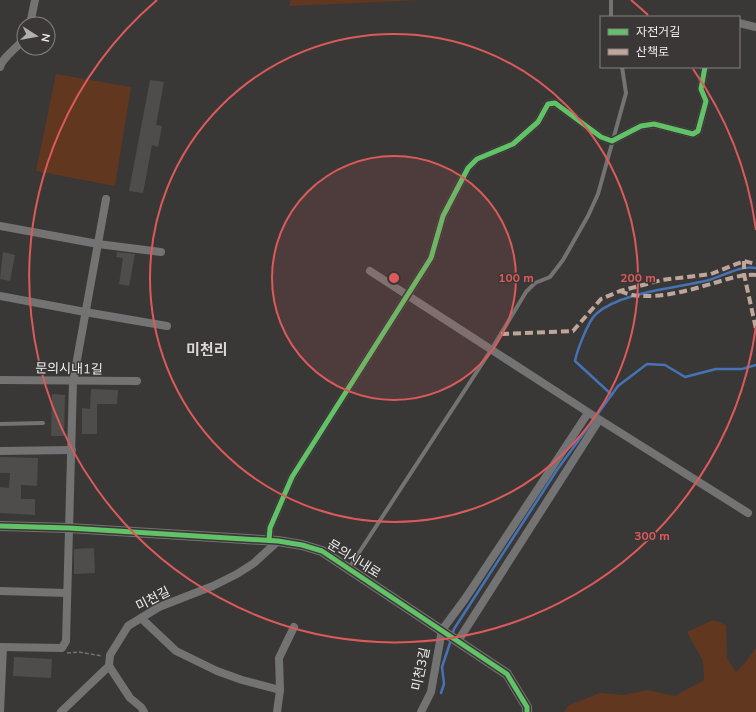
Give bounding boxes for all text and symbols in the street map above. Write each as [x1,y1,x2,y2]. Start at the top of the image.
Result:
north arrow [16,16,56,56]
legend [600,16,740,68]
text: 자전거길 [636,24,680,40]
text: N [37,32,53,43]
text: 산책로 [636,44,669,60]
text: 100 m [498,270,534,286]
text: 200 m [620,270,656,286]
centre of rings [387,271,401,285]
district label: 미천리 [186,340,228,360]
street label: 문의시내1길 [35,359,103,379]
text: 300 m [634,528,670,544]
street label: 문의시내로 [324,536,384,582]
street label: 미천길 [133,583,173,615]
street label: 미천3길 [408,646,434,692]

